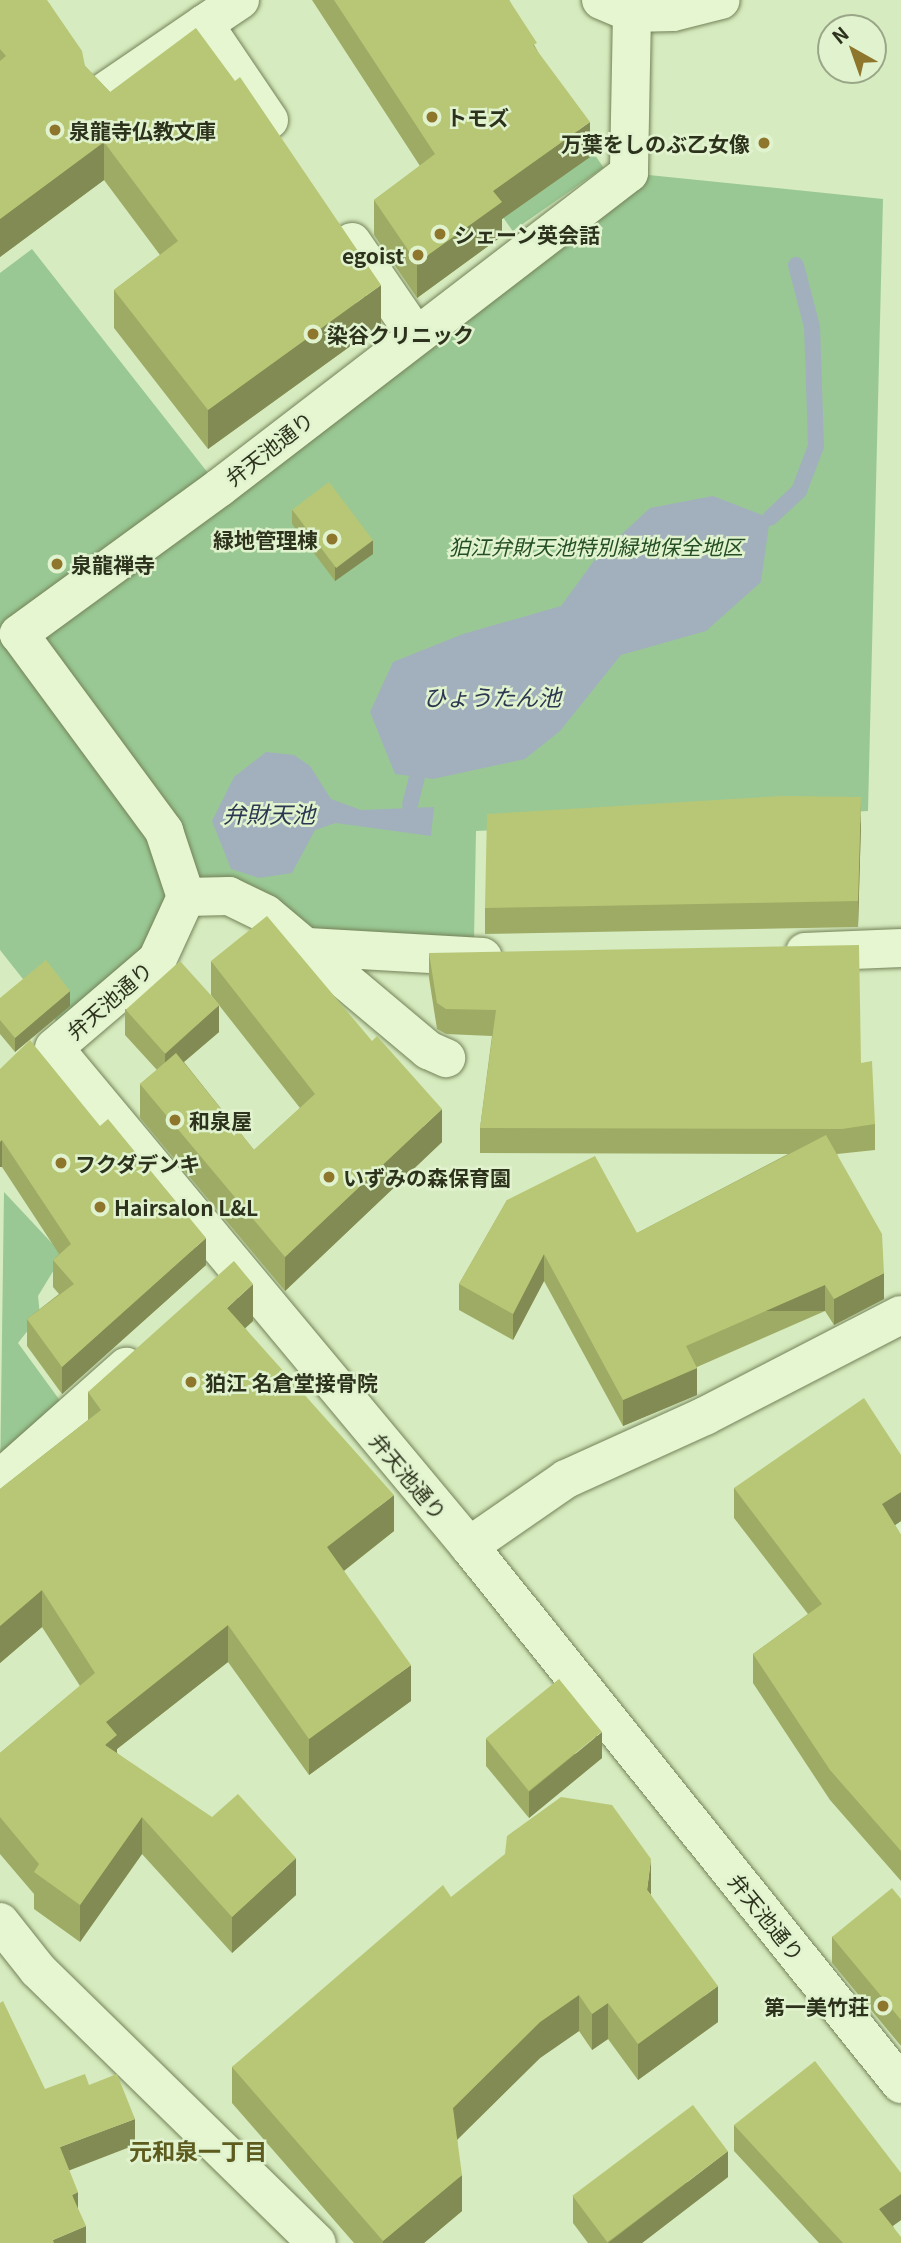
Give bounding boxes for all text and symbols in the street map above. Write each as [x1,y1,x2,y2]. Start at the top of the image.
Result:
north arrow [817,14,887,84]
text: N [825,19,854,49]
place label: トモズ [446,104,509,130]
marker: トモズ [424,109,440,125]
place label: 泉龍寺仏教文庫 [69,117,216,143]
marker: 泉龍寺仏教文庫 [47,122,63,138]
place label: 万葉をしのぶ乙女像 [561,130,750,156]
marker: 万葉をしのぶ乙女像 [756,135,772,151]
place label: シェーン英会話 [454,221,601,247]
marker: シェーン英会話 [432,226,448,242]
place label: egoist [342,242,404,268]
marker: egoist [410,247,426,263]
place label: 染谷クリニック [327,321,474,347]
marker: 染谷クリニック [305,326,321,342]
street label: 弁天池通り [220,406,318,490]
place label: 緑地管理棟 [213,526,318,552]
marker: 緑地管理棟 [324,531,340,547]
park label: 狛江弁財天池特別緑地保全地区 [449,533,743,559]
place label: 泉龍禅寺 [71,551,155,577]
marker: 泉龍禅寺 [49,556,65,572]
water label: ひょうたん池 [423,682,561,710]
water label: 弁財天池 [223,799,315,827]
street label: 弁天池通り [61,956,157,1044]
place label: 和泉屋 [189,1107,252,1133]
marker: 和泉屋 [167,1112,183,1128]
place label: フクダデンキ [75,1150,201,1176]
marker: フクダデンキ [53,1155,69,1171]
place label: いずみの森保育園 [343,1164,511,1190]
marker: いずみの森保育園 [321,1169,337,1185]
place label: Hairsalon L&L [114,1194,258,1220]
marker: Hairsalon L&L [92,1199,108,1215]
place label: 狛江 名倉堂接骨院 [205,1369,378,1395]
marker: 狛江 名倉堂接骨院 [183,1374,199,1390]
street label: 弁天池通り [366,1428,452,1524]
street label: 弁天池通り [724,1868,810,1966]
place label: 第一美竹荘 [764,1993,869,2019]
marker: 第一美竹荘 [875,1998,891,2014]
district label: 元和泉一丁目 [129,2136,267,2164]

